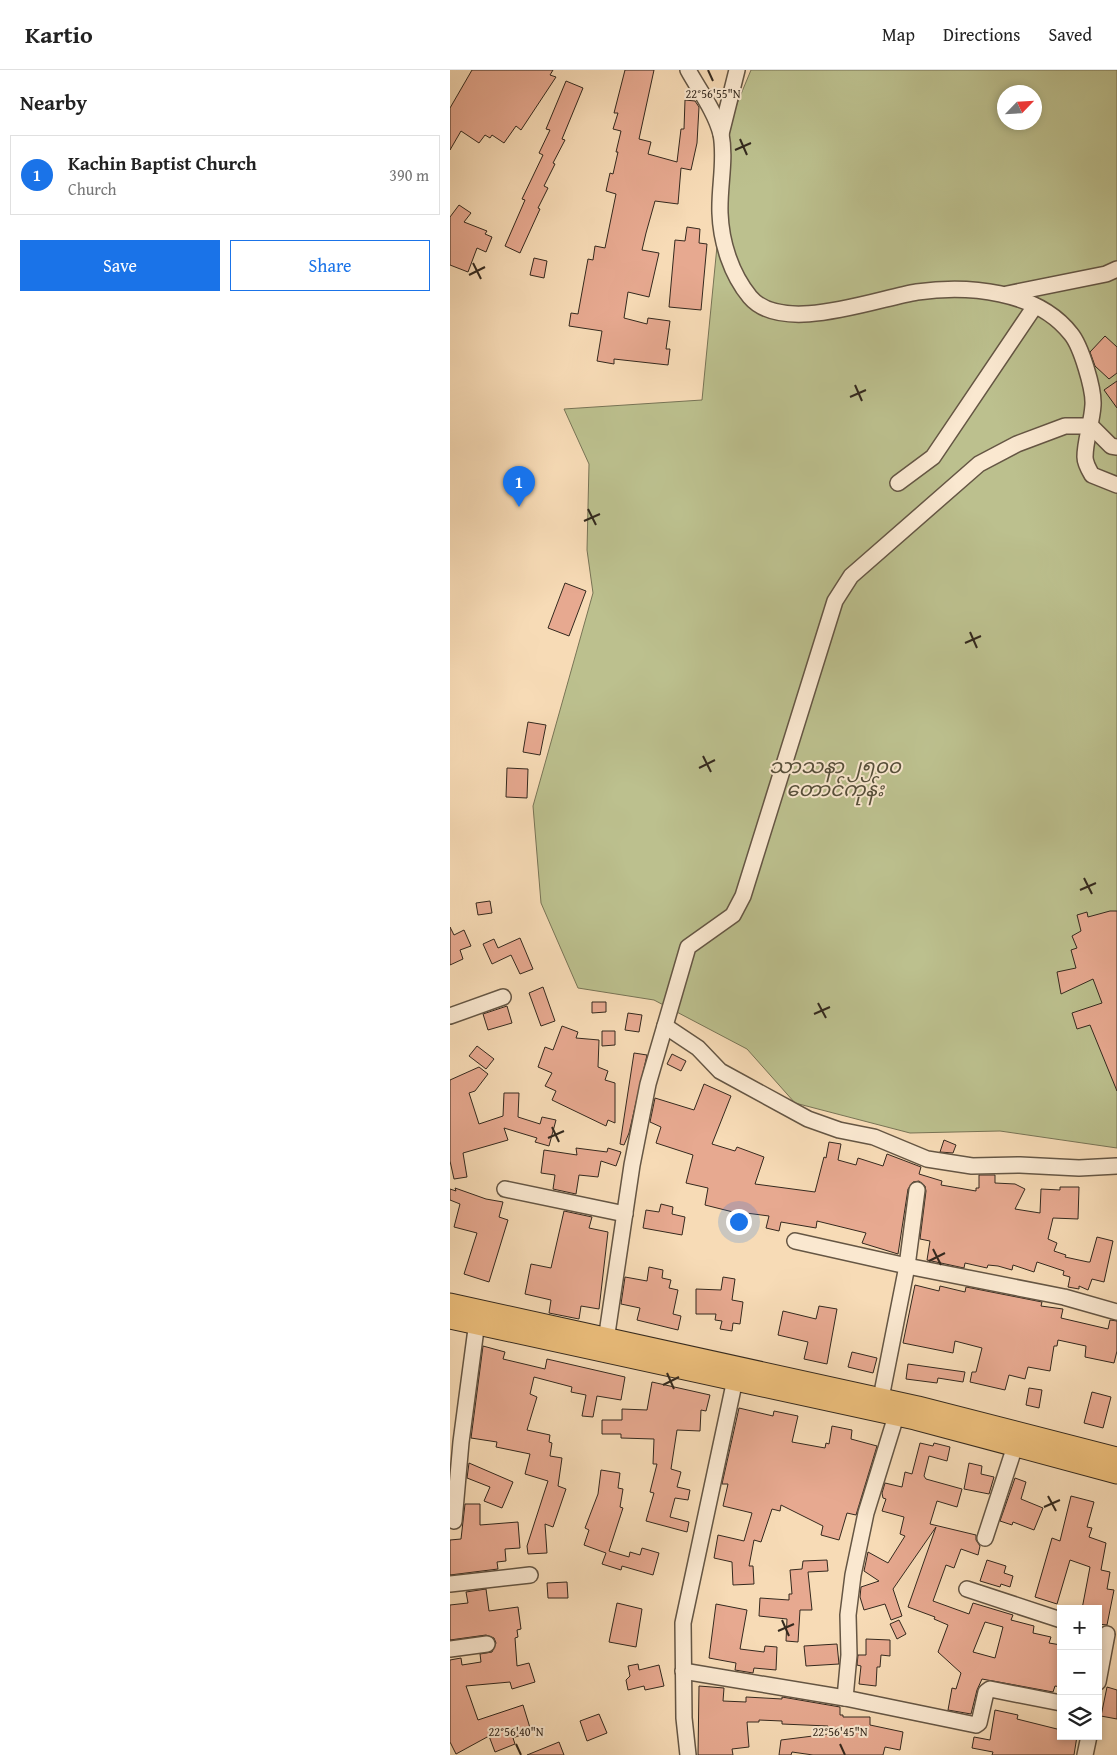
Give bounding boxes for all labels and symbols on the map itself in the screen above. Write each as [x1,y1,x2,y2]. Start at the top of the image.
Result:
text: 22°56'55"N [685,85,741,102]
north arrow [997,85,1042,130]
pin: 1 [503,466,535,507]
park label: သာသနာ ၂၅၀၀ တောင်ကုန်း [769,751,902,806]
your location [726,1209,752,1235]
text: 22°56'40"N [488,1723,544,1740]
text: 22°56'45"N [812,1723,868,1740]

